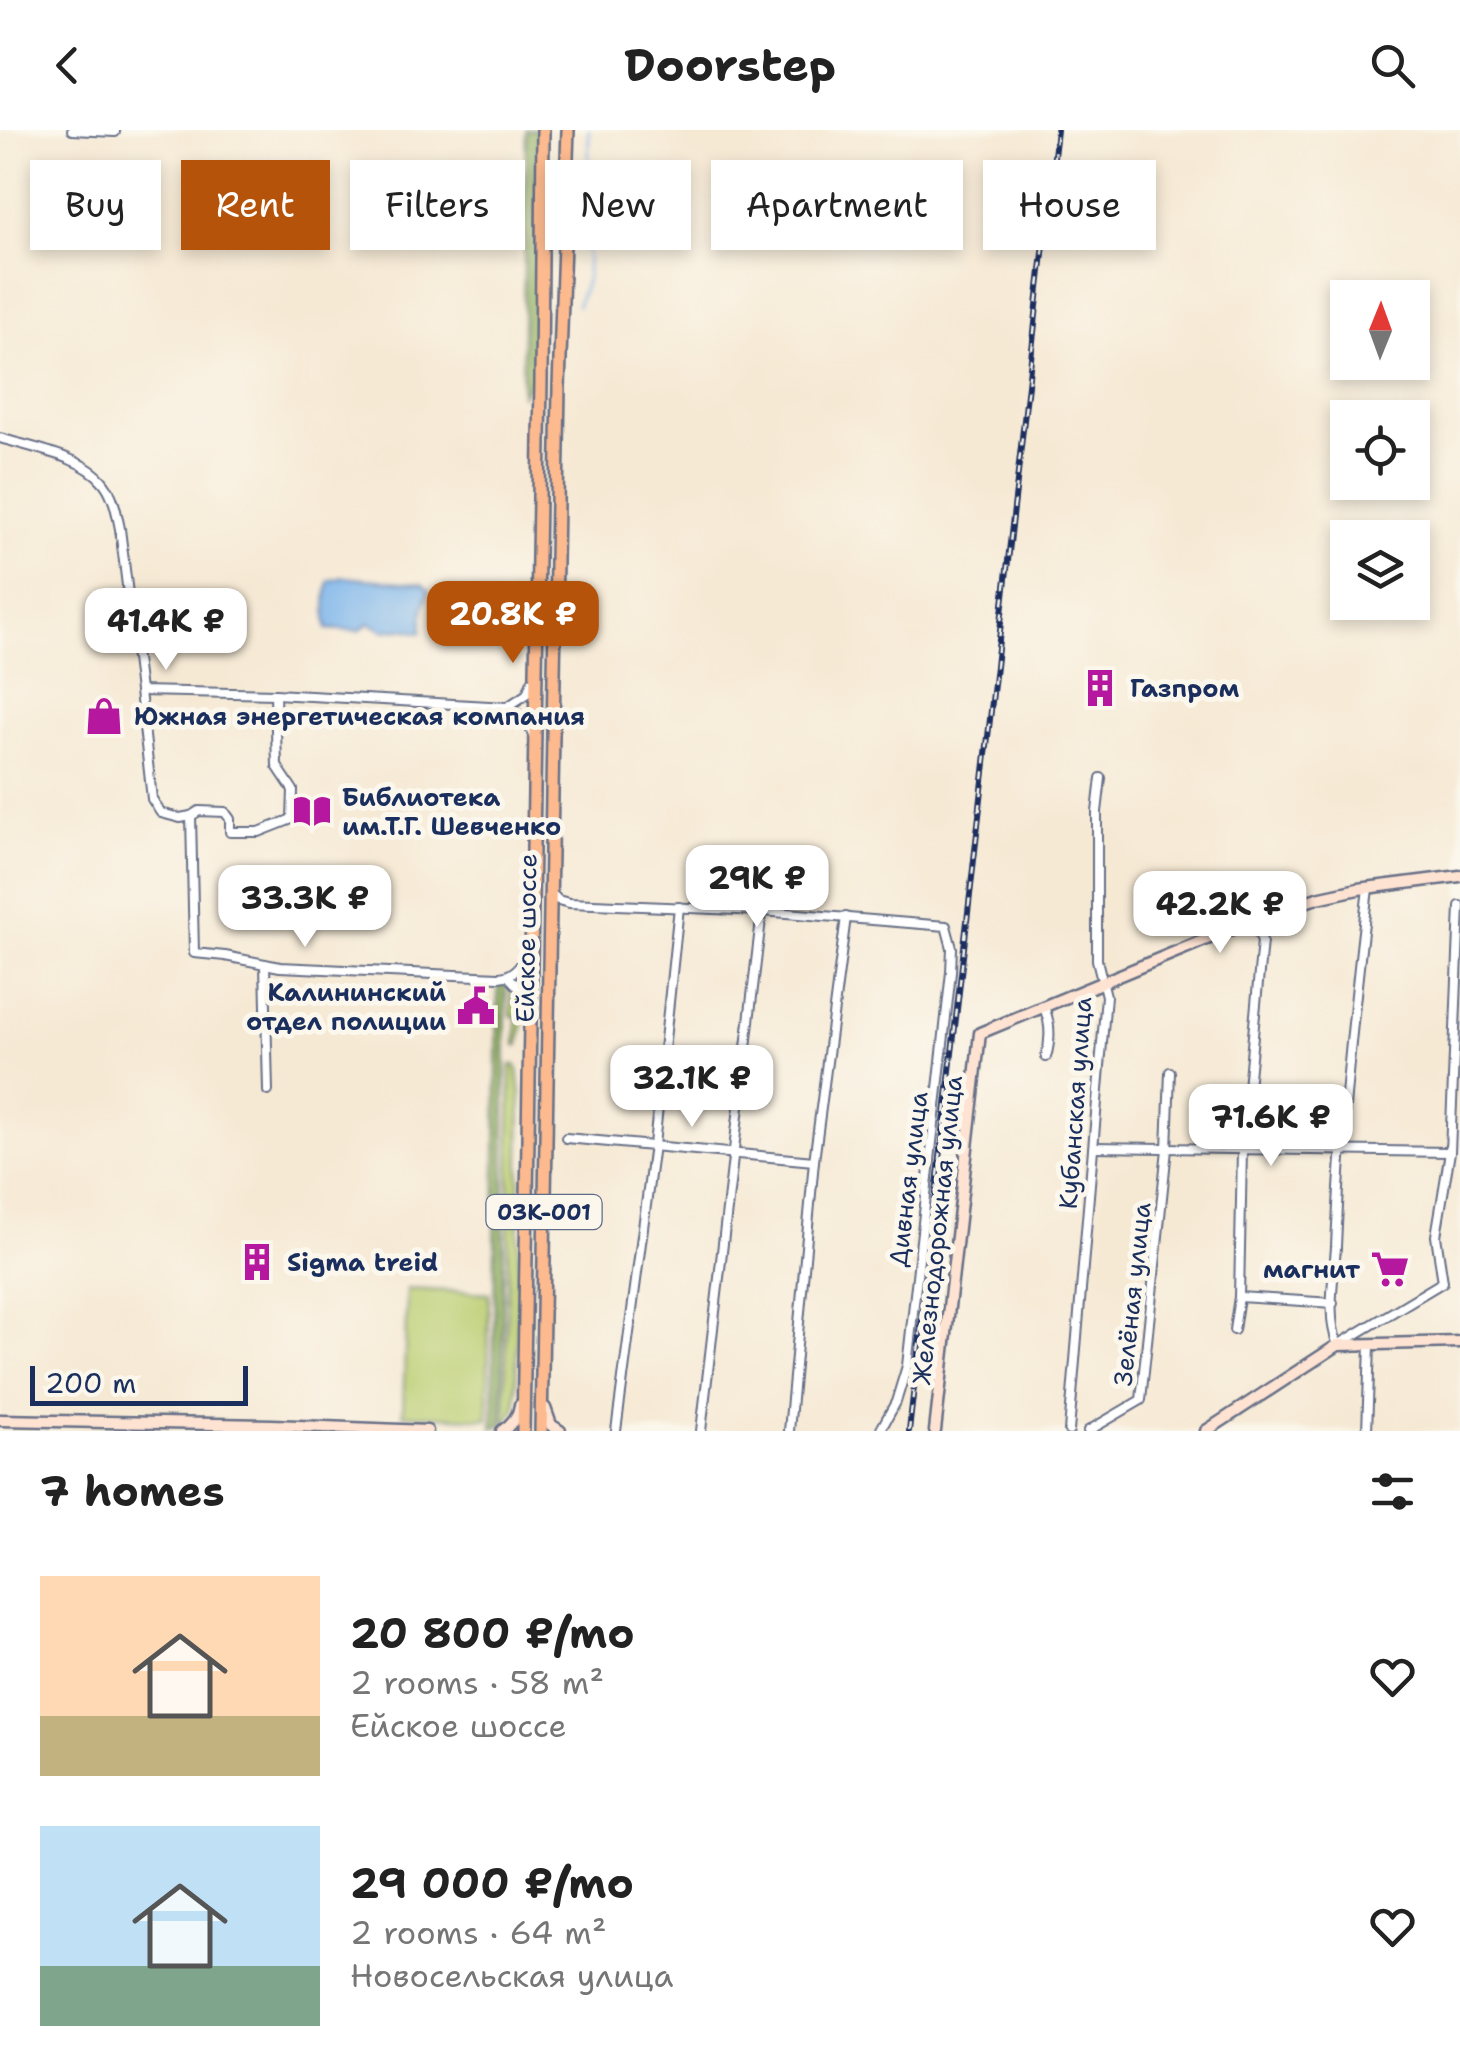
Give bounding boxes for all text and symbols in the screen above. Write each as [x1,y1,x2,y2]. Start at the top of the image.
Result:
text: Doorstep [624,35,836,95]
icon: back [40,38,95,93]
icon: search [1365,38,1420,93]
chip: Buy [30,160,161,250]
chip: Rent [181,160,330,250]
chip: Filters [350,160,525,250]
chip: New [545,160,691,250]
chip: Apartment [711,160,963,250]
chip: House [983,160,1156,250]
north arrow [1330,280,1430,380]
map controls [1330,280,1430,620]
button: locate [1330,400,1430,500]
button: layers [1330,520,1430,620]
pin: 20.8K ₽ [421,581,605,666]
pin: 41.4K ₽ [74,588,258,673]
text: 20.8K ₽ [449,592,577,635]
text: 41.4K ₽ [107,599,225,642]
building icon: Газпром [1079,667,1121,709]
place label: Газпром [1130,671,1239,705]
shop icon: Южная энергетическая компания [83,695,125,737]
place label: Южная энергетическая компания [134,699,585,733]
place label: Библиотека им.Т.Г. Шевченко [342,780,561,843]
library icon: Библиотека им.Т.Г. Шевченко [291,790,333,832]
pin: 29K ₽ [687,845,827,930]
street label: Ейское шоссе [508,853,544,1023]
text: 29K ₽ [708,856,806,899]
pin: 33.3K ₽ [213,865,397,950]
pin: 42.2K ₽ [1128,871,1312,956]
text: 33.3K ₽ [240,876,370,919]
text: 42.2K ₽ [1155,882,1285,925]
place label: Калининский отдел полиции [246,975,446,1038]
public building icon: Калининский отдел полиции [455,985,497,1027]
street label: Кубанская улица [1051,995,1099,1210]
pin: 32.1K ₽ [600,1045,784,1130]
text: 32.1K ₽ [632,1056,752,1099]
street label: Железнодорожная улица [904,1073,970,1386]
pin: 71.6K ₽ [1179,1084,1363,1169]
street label: Дивная улица [880,1089,936,1268]
text: 71.6K ₽ [1211,1095,1331,1138]
road number: 03К-001 [486,1195,602,1229]
street label: Зелёная улица [1105,1200,1159,1388]
building icon: Sigma treid [236,1241,278,1283]
place label: Sigma treid [287,1245,438,1279]
supermarket icon: магнит [1369,1248,1411,1290]
place label: магнит [1263,1252,1360,1286]
scale bar [30,1361,248,1406]
text: 200 m [45,1364,136,1402]
text: 7 homes [40,1463,225,1519]
icon: filters [1365,1464,1420,1519]
text: 20 800 ₽/mo [350,1605,635,1661]
icon: home [120,1616,240,1736]
icon: heart [1365,1649,1420,1704]
text: 2 rooms · 58 m² [350,1661,604,1704]
text: Ейское шоссе [350,1704,567,1747]
text: 29 000 ₽/mo [350,1855,634,1911]
icon: home [120,1866,240,1986]
icon: heart [1365,1899,1420,1954]
text: 2 rooms · 64 m² [350,1911,606,1954]
text: Новосельская улица [350,1954,673,1997]

